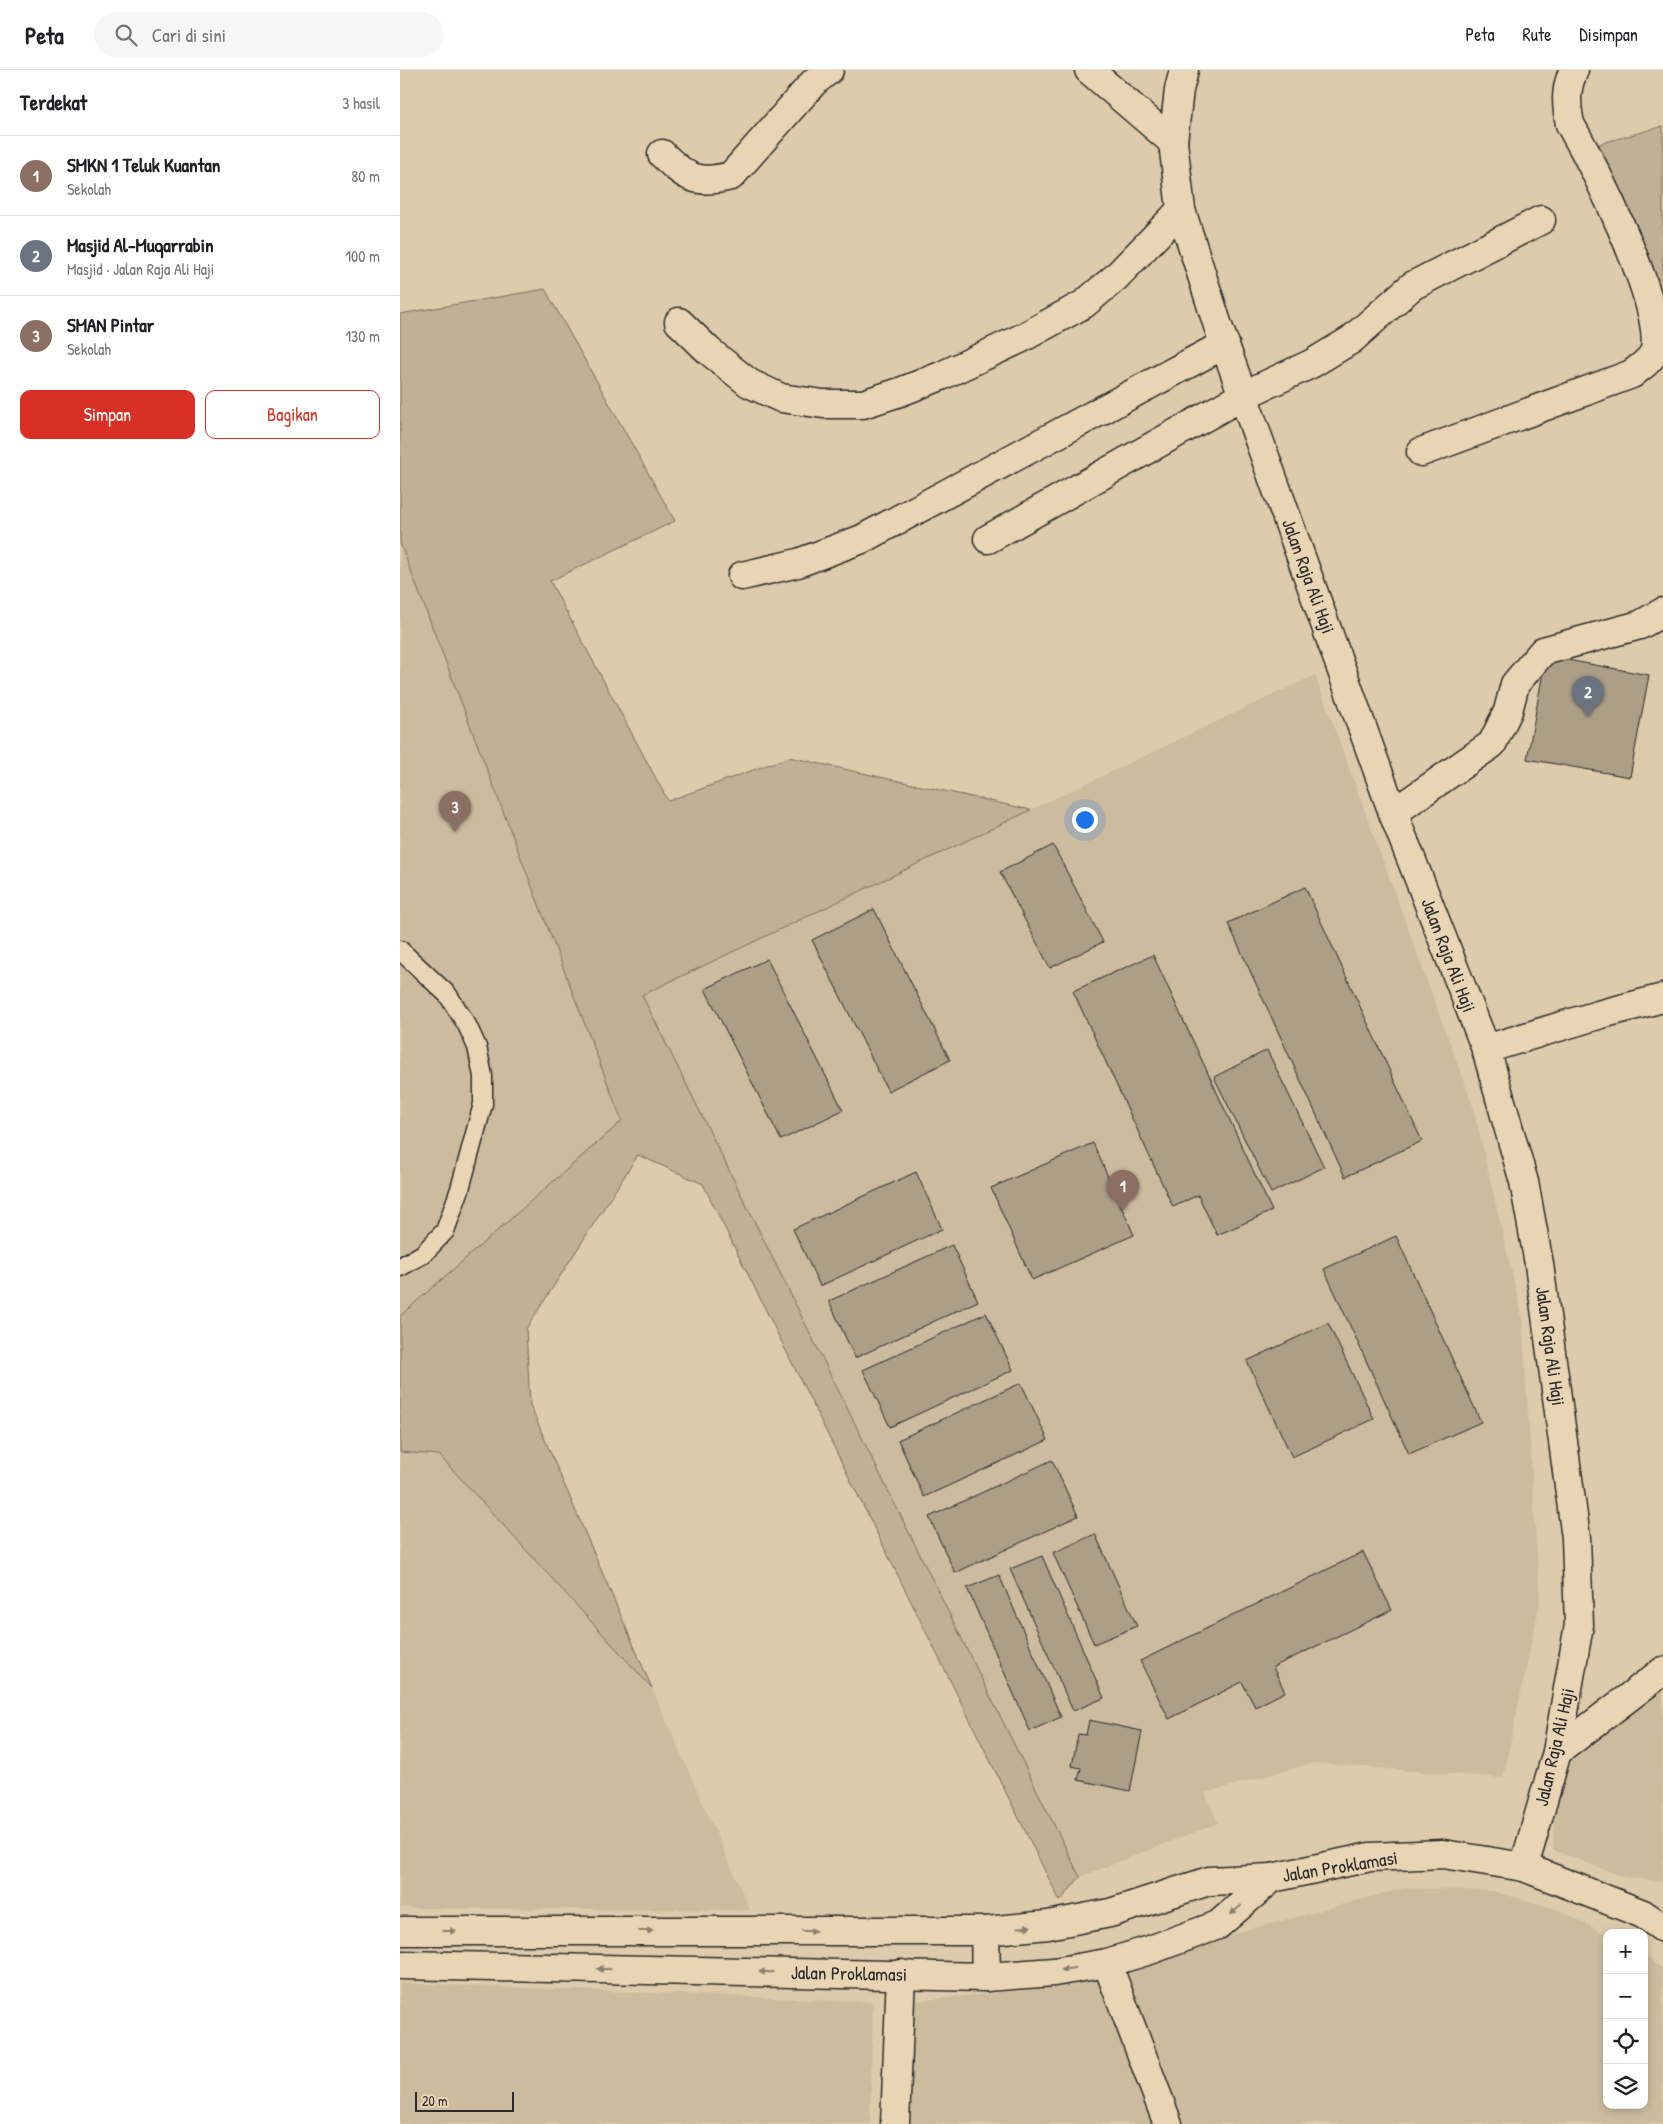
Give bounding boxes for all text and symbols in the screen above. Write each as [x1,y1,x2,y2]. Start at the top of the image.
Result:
search box [94,12,444,57]
text: Peta [25,19,64,51]
icon: search [112,21,140,49]
text: Cari di sini [152,22,226,48]
text: Peta [1466,22,1495,47]
text: Rute [1523,22,1551,47]
text: Disimpan [1579,22,1638,47]
text: Terdekat [20,88,87,117]
text: 3 hasil [342,92,380,114]
text: SMKN 1 Teluk Kuantan [67,152,220,178]
text: 1 [33,165,39,187]
text: 80 m [351,165,380,187]
text: Sekolah [67,178,111,200]
text: Masjid Al-Muqarrabin [67,232,213,258]
text: 2 [32,245,40,267]
text: 100 m [345,245,380,267]
text: Masjid · Jalan Raja Ali Haji [67,258,214,280]
text: SMAN Pintar [67,312,154,338]
text: 3 [32,325,40,347]
text: 130 m [345,325,380,347]
text: Sekolah [67,338,111,360]
button: Simpan [20,390,195,439]
button: Bagikan [205,390,380,439]
street label: Jalan Raja Ali Haji [1276,515,1342,637]
pin: 2 [1572,676,1604,717]
pin: 3 [439,791,471,832]
your location [1072,807,1098,833]
street label: Jalan Raja Ali Haji [1415,894,1483,1016]
pin: 1 [1107,1170,1139,1211]
street label: Jalan Raja Ali Haji [1530,1285,1572,1407]
street label: Jalan Raja Ali Haji [1528,1685,1580,1809]
street label: Jalan Proklamasi [1280,1844,1400,1888]
one-way arrow [1230,1904,1242,1916]
one-way arrow [1016,1923,1032,1931]
one-way arrow [441,1927,457,1935]
one-way arrow [639,1927,655,1935]
one-way arrow [801,1927,817,1935]
map controls [1603,1929,1648,2109]
button: + [1603,1929,1648,1974]
street label: Jalan Proklamasi [791,1959,907,1987]
one-way arrow [595,1964,611,1972]
one-way arrow [1060,1966,1076,1974]
one-way arrow [758,1968,774,1976]
button: − [1603,1974,1648,2019]
button: locate [1603,2019,1648,2064]
button: layers [1603,2064,1648,2109]
scale bar [415,2089,514,2112]
text: 20 m [422,2091,448,2110]

